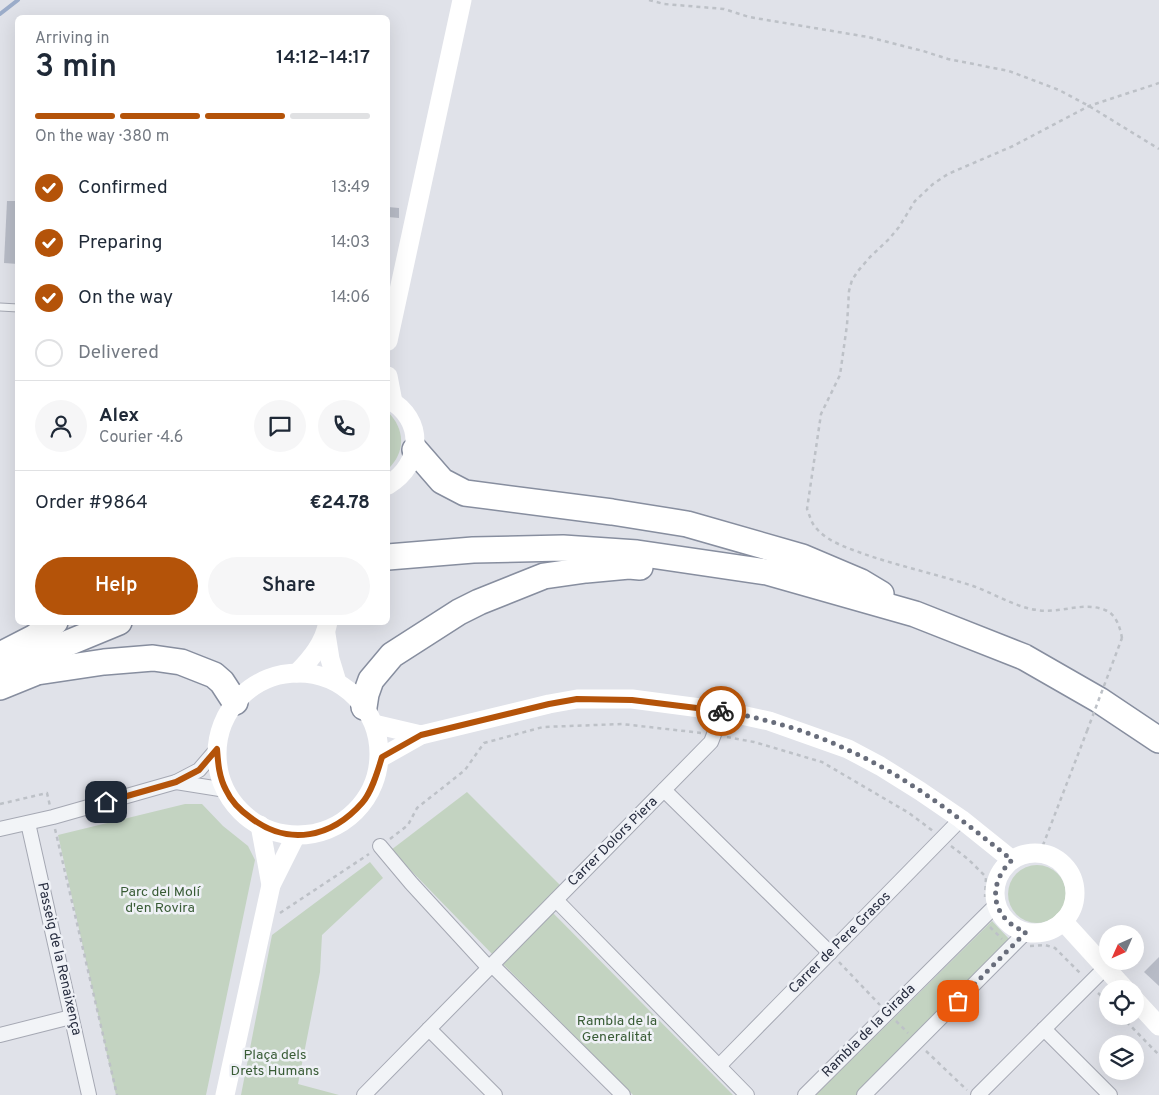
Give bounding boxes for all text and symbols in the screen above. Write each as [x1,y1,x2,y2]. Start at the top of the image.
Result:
text: Arriving in [35,29,110,49]
text: 14:12–14:17 [276,46,370,70]
text: 3 min [35,48,117,88]
text: On the way · 380 m [35,127,169,147]
icon: check [35,174,63,202]
text: Confirmed [78,176,168,200]
text: 13:49 [332,178,370,198]
icon: check [35,229,63,257]
text: Preparing [78,231,162,255]
text: 14:03 [331,233,370,253]
icon: check [35,284,63,312]
text: On the way [78,286,173,310]
text: 14:06 [331,288,370,308]
text: Delivered [78,341,159,365]
button: person [35,400,87,452]
button: chat [254,400,306,452]
button: phone [318,400,370,452]
text: Alex [99,404,139,428]
text: Courier · 4.6 [99,428,183,448]
text: Order #9864 [35,491,148,515]
text: €24.78 [310,491,370,515]
button: Help [35,557,198,615]
button: Share [208,557,370,615]
courier [696,686,746,736]
icon: bike [707,697,735,725]
pin [85,781,127,823]
icon: home [92,788,120,816]
street label: Carrer Dolors Piera [565,794,661,890]
street label: Passeig de la Renaixença [33,881,85,1037]
park label: Parc del Molí d'en Rovira [120,884,202,917]
street label: Carrer de Pere Grasos [785,888,895,998]
north arrow [1099,925,1144,970]
map controls [1099,925,1144,1080]
pin [937,980,979,1022]
button: locate [1099,980,1144,1025]
street label: Rambla de la Girada [819,981,919,1081]
icon: bag [944,987,972,1015]
park label: Rambla de la Generalitat [577,1013,657,1046]
button: layers [1099,1035,1144,1080]
park label: Plaça dels Drets Humans [231,1047,319,1080]

